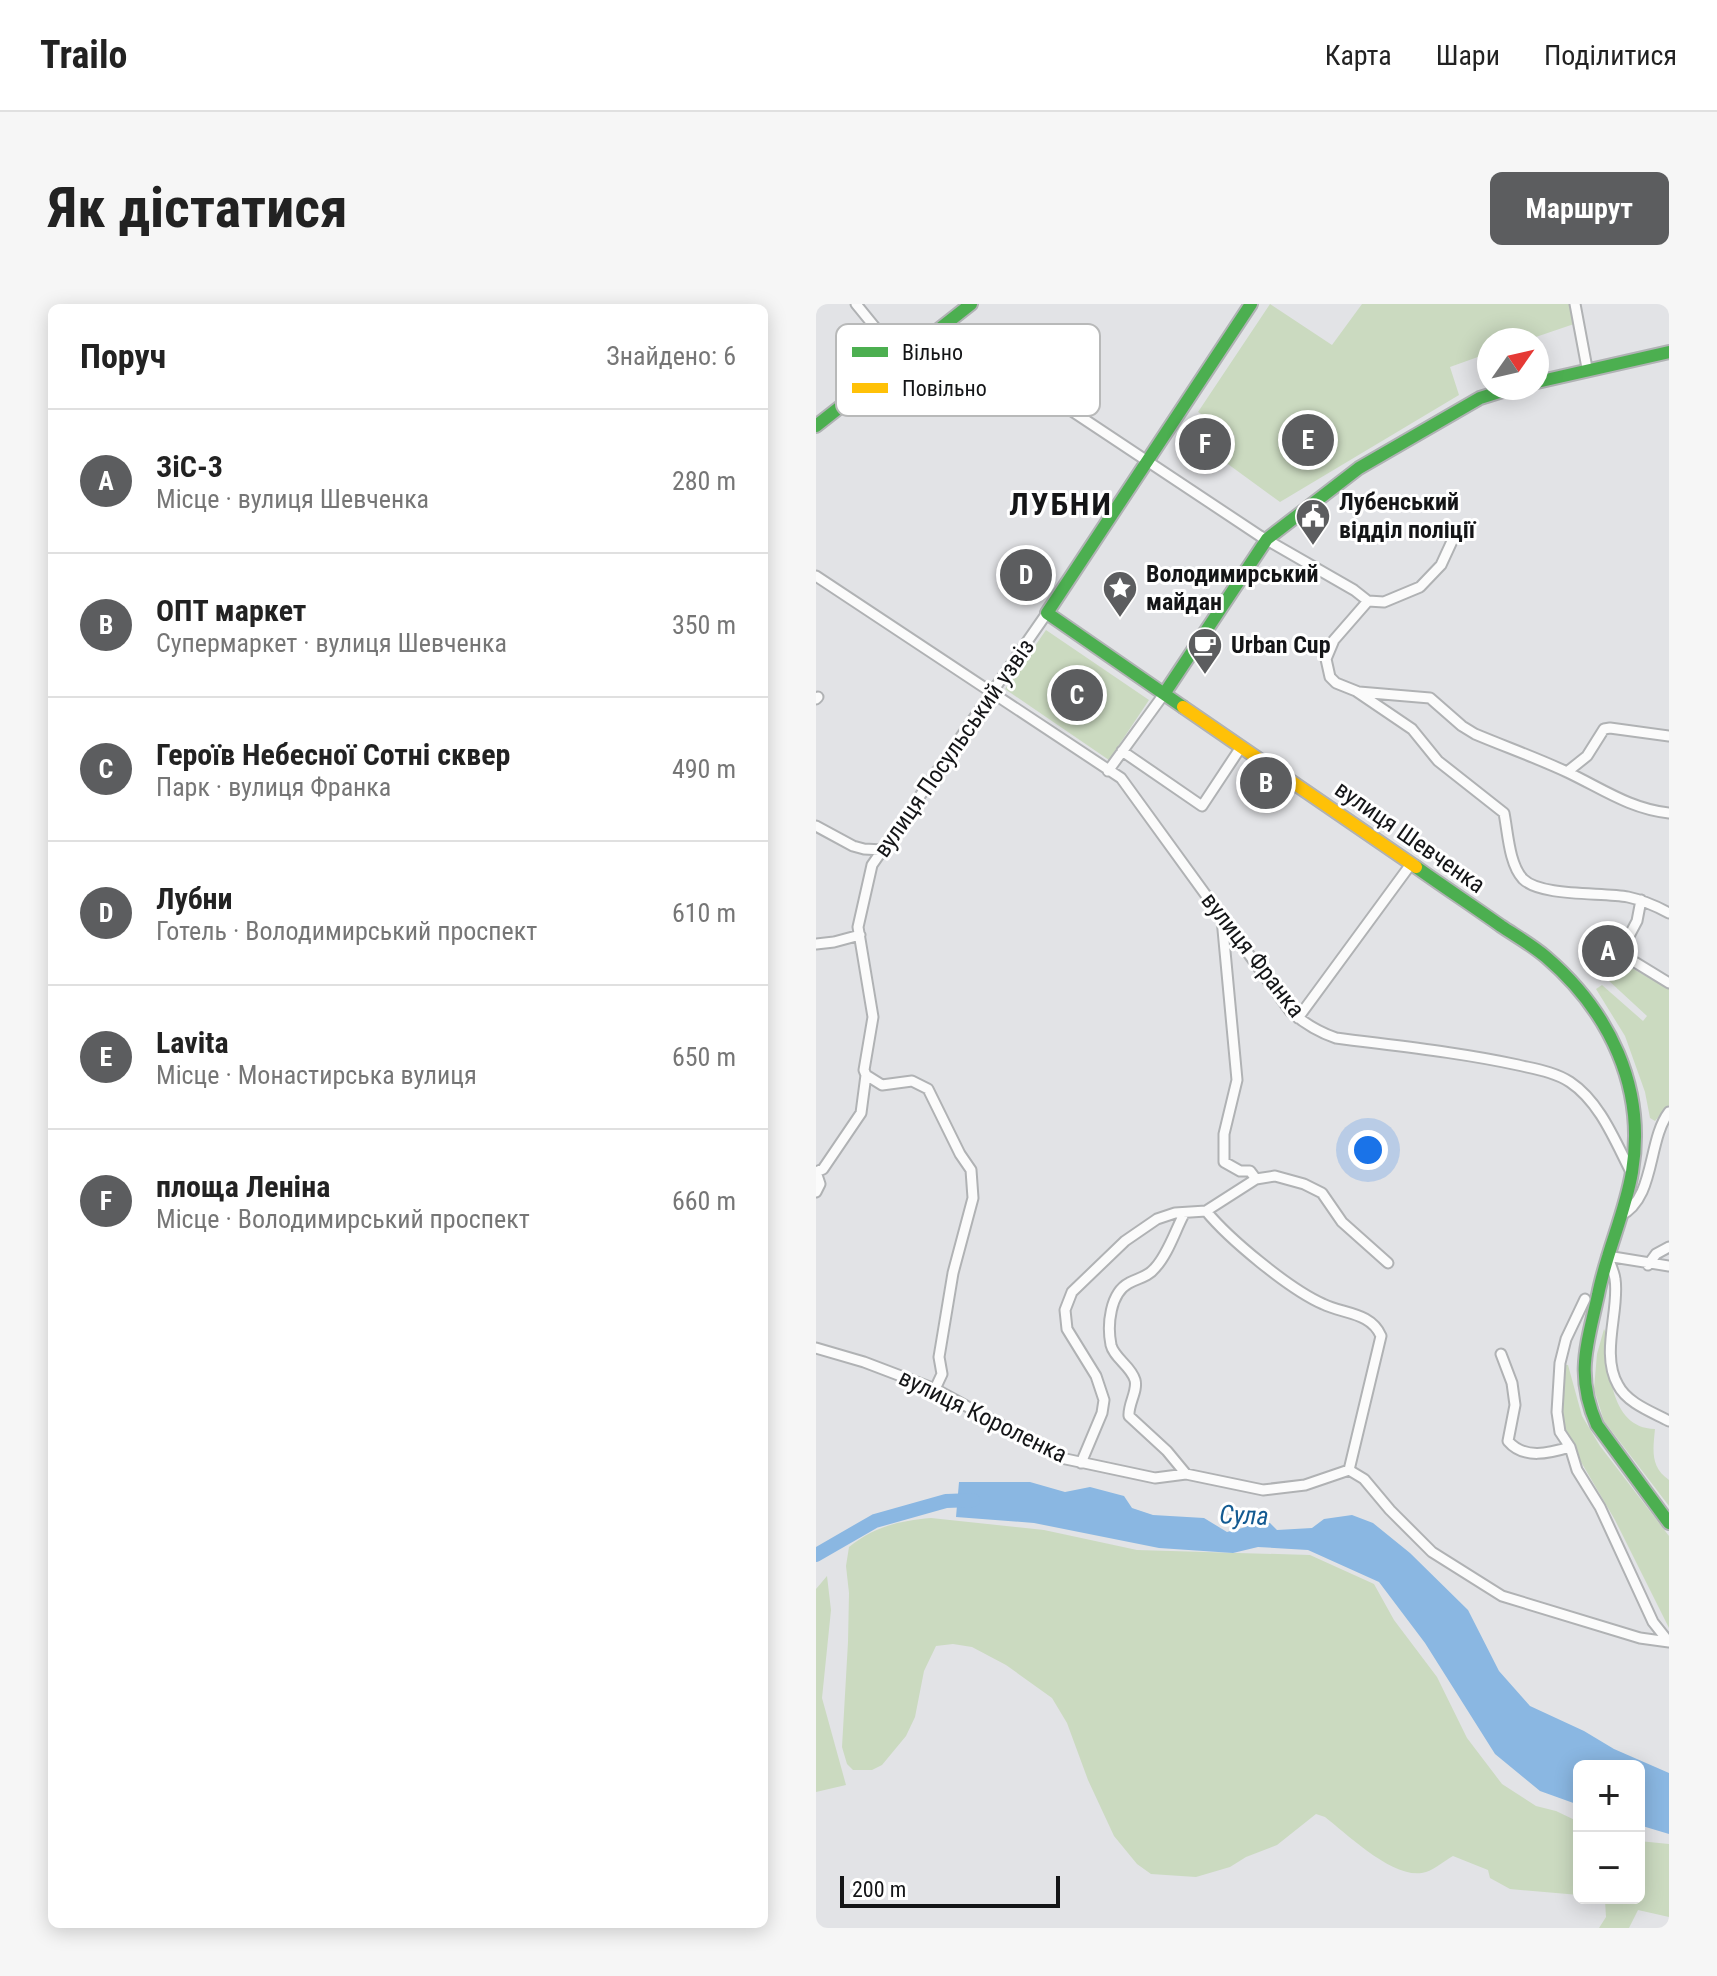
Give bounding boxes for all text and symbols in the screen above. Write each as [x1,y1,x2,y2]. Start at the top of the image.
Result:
text: Trailo [40,33,127,77]
text: Карта [1325,39,1392,72]
text: Шари [1436,39,1500,72]
text: Поділитися [1544,39,1677,72]
button: Маршрут [1490,172,1669,245]
text: Як дістатися [48,175,348,241]
legend [836,324,1100,416]
north arrow [1477,328,1549,400]
text: Поруч [80,336,166,376]
text: Вільно [902,340,963,365]
text: Знайдено: 6 [606,341,736,371]
text: Повільно [902,376,987,401]
pin: E [1282,410,1334,470]
pin: F [1179,414,1231,474]
text: ЗіС-3 [156,449,223,484]
text: A [98,466,114,496]
text: 280 m [672,466,736,496]
text: Місце · вулиця Шевченка [156,484,429,514]
district label: ЛУБНИ [1009,485,1113,523]
place label: Лубенський відділ поліції [1339,488,1477,544]
public building icon: Лубенський відділ поліції [1294,497,1332,547]
pin: D [1000,545,1052,605]
place label: Володимирський майдан [1146,560,1318,616]
place icon: Володимирський майдан [1101,569,1139,619]
text: ОПТ маркет [156,593,306,628]
text: B [99,610,113,640]
text: 350 m [672,610,736,640]
cafe icon: Urban Cup [1186,626,1224,676]
text: Супермаркет · вулиця Шевченка [156,628,507,658]
place label: Urban Cup [1231,631,1331,659]
street label: вулиця Посульський узвіз [868,633,1040,863]
pin: C [1051,665,1103,725]
text: Героїв Небесної Сотні сквер [156,737,510,772]
pin: B [1240,753,1292,813]
text: C [99,754,113,784]
text: 490 m [672,754,736,784]
text: Парк · вулиця Франка [156,772,391,802]
street label: вулиця Шевченка [1330,775,1490,899]
text: Лубни [156,881,233,916]
street label: вулиця Франка [1196,887,1310,1023]
text: D [99,898,113,928]
text: 610 m [672,898,736,928]
text: Готель · Володимирський проспект [156,916,537,946]
pin: A [1582,921,1634,981]
text: Lavita [156,1025,229,1060]
text: E [100,1042,112,1072]
text: 650 m [672,1042,736,1072]
text: Місце · Монастирська вулиця [156,1060,477,1090]
your location [1348,1130,1388,1170]
text: площа Леніна [156,1169,330,1204]
text: F [100,1186,112,1216]
text: 660 m [672,1186,736,1216]
text: Місце · Володимирський проспект [156,1204,530,1234]
street label: вулиця Короленка [894,1363,1072,1469]
water label: Сула [1219,1499,1269,1531]
map controls [1573,1760,1645,1904]
button: + [1573,1760,1645,1832]
button: − [1573,1832,1645,1904]
scale bar [840,1872,1060,1908]
text: 200 m [852,1877,906,1902]

